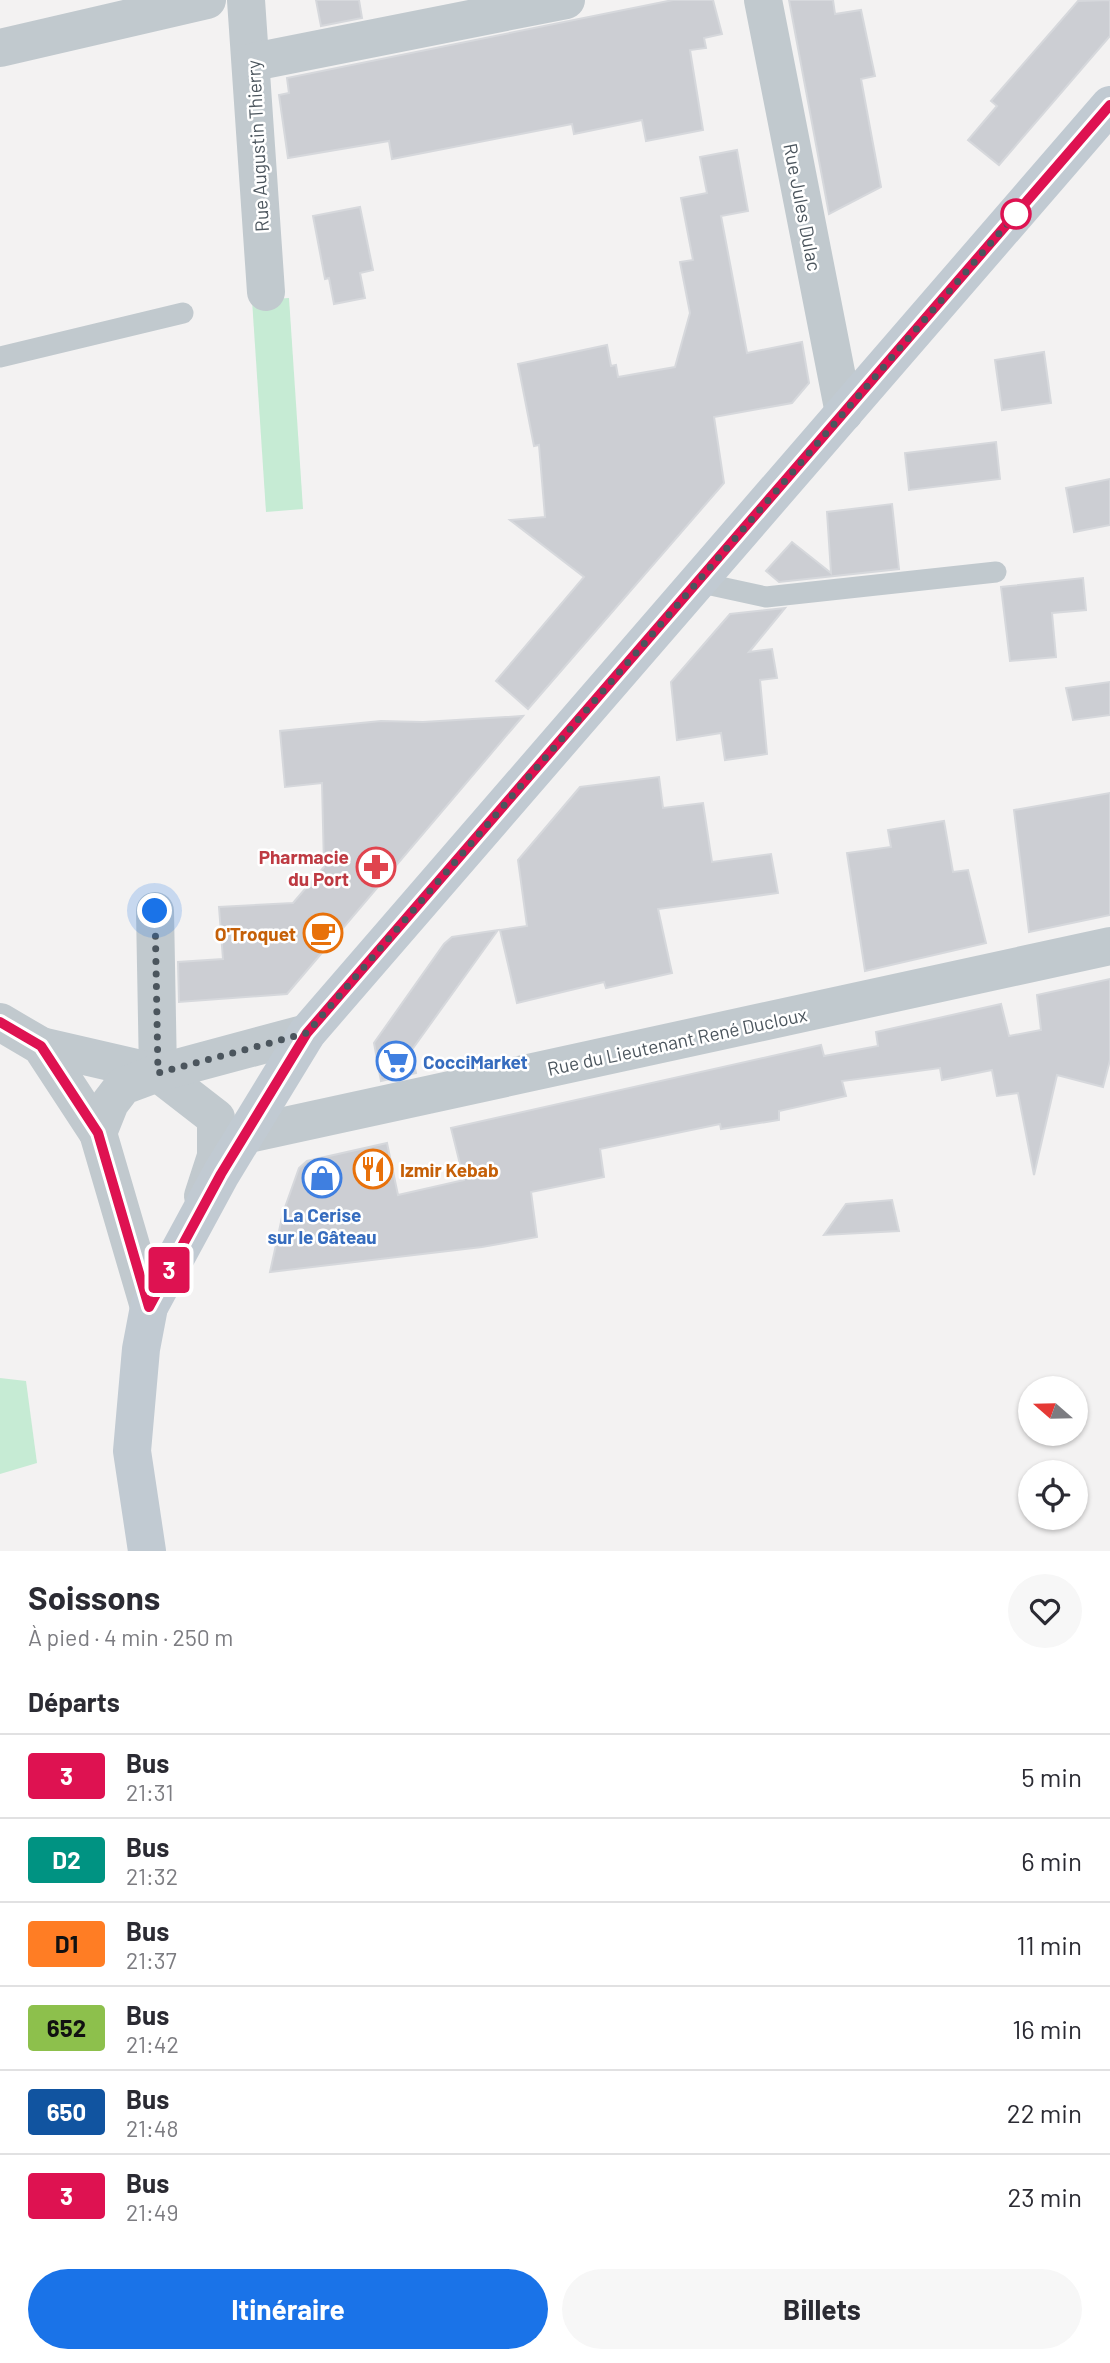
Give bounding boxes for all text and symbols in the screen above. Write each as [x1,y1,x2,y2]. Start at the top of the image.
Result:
street label: Rue Augustin Thierry [241,59,273,232]
street label: Rue Jules Dulac [779,141,827,273]
unlabelled marker [1001,199,1031,229]
place label: Pharmacie du Port [259,845,349,890]
pharmacy icon: Pharmacie du Port [355,846,397,888]
your location [137,893,172,928]
cafe icon: O'Troquet [302,912,344,954]
place label: O'Troquet [215,922,296,945]
street label: Rue du Lieutenant René Ducloux [545,1002,809,1080]
supermarket icon: CocciMarket [375,1040,417,1082]
place label: CocciMarket [423,1050,528,1073]
restaurant icon: Izmir Kebab [352,1148,394,1190]
shop icon: La Cerise sur le Gâteau [301,1157,343,1199]
place label: Izmir Kebab [400,1158,499,1181]
place label: La Cerise sur le Gâteau [267,1203,377,1248]
line badge: 3 [146,1247,192,1293]
text: 3 [163,1255,175,1284]
north arrow [1018,1376,1088,1446]
map controls [1018,1376,1088,1530]
button: locate [1018,1460,1088,1530]
button: heart [1008,1574,1082,1648]
text: Soissons [28,1577,160,1617]
text: À pied · 4 min · 250 m [28,1623,233,1651]
text: Départs [28,1686,120,1717]
text: Bus [126,1747,169,1778]
text: 3 [60,1761,73,1790]
text: 5 min [1021,1761,1082,1792]
text: 21:31 [126,1778,174,1806]
text: Bus [126,1831,169,1862]
text: D2 [52,1845,81,1874]
text: 6 min [1021,1845,1082,1876]
text: 21:32 [126,1862,178,1890]
text: Bus [126,1915,169,1946]
text: D1 [55,1929,78,1958]
text: 11 min [1016,1929,1082,1960]
text: 21:37 [126,1946,177,1974]
text: Bus [126,1999,169,2030]
text: 652 [47,2013,86,2042]
text: 16 min [1012,2013,1082,2044]
text: 21:42 [126,2030,179,2058]
text: Bus [126,2083,169,2114]
text: 650 [47,2097,86,2126]
text: 22 min [1007,2097,1082,2128]
text: 21:48 [126,2114,179,2142]
text: Bus [126,2167,169,2198]
text: 3 [60,2181,73,2210]
text: 23 min [1007,2181,1082,2212]
text: 21:49 [126,2198,179,2226]
button: Itinéraire [28,2269,548,2349]
button: Billets [562,2269,1082,2349]

